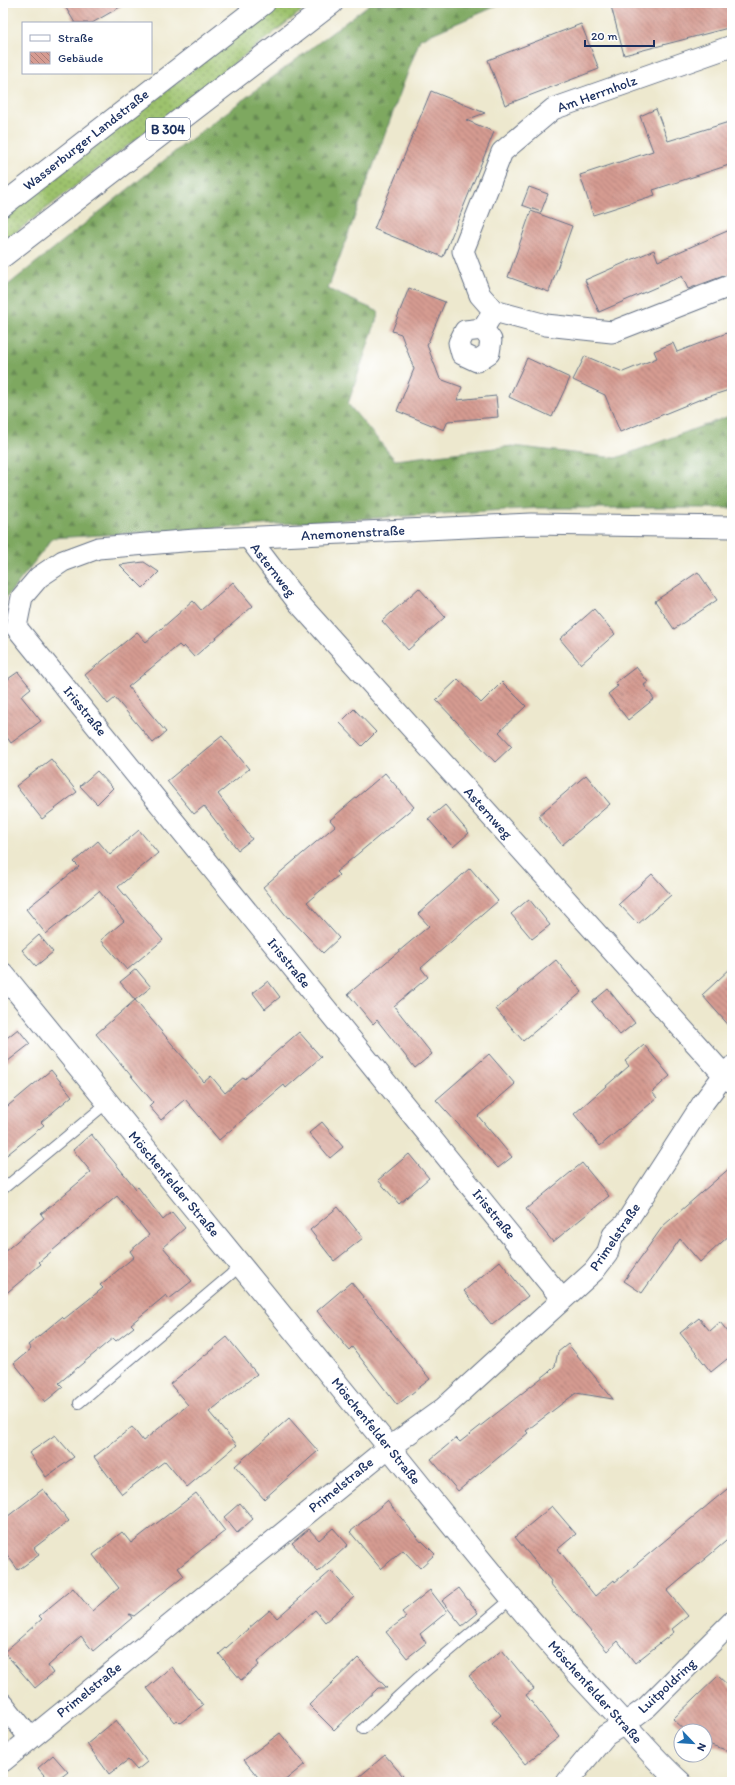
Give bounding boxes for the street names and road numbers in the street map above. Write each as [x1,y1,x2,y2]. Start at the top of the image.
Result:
street label: Am Herrnholz [555,72,640,116]
street label: Wasserburger Landstraße [20,85,153,194]
road number: B 304 [146,118,190,140]
street label: Anemonenstraße [301,522,406,544]
street label: Asternweg [247,540,300,601]
street label: Irisstraße [60,682,111,740]
street label: Asternweg [460,784,516,843]
street label: Irisstraße [264,934,315,992]
street label: Möschenfelder Straße [125,1128,223,1241]
street label: Irisstraße [469,1185,520,1243]
street label: Primelstraße [586,1199,644,1274]
street label: Möschenfelder Straße [328,1374,425,1488]
street label: Primelstraße [305,1453,377,1516]
street label: Möschenfelder Straße [544,1637,646,1747]
street label: Luitpoldring [634,1654,700,1717]
street label: Primelstraße [53,1658,125,1721]

